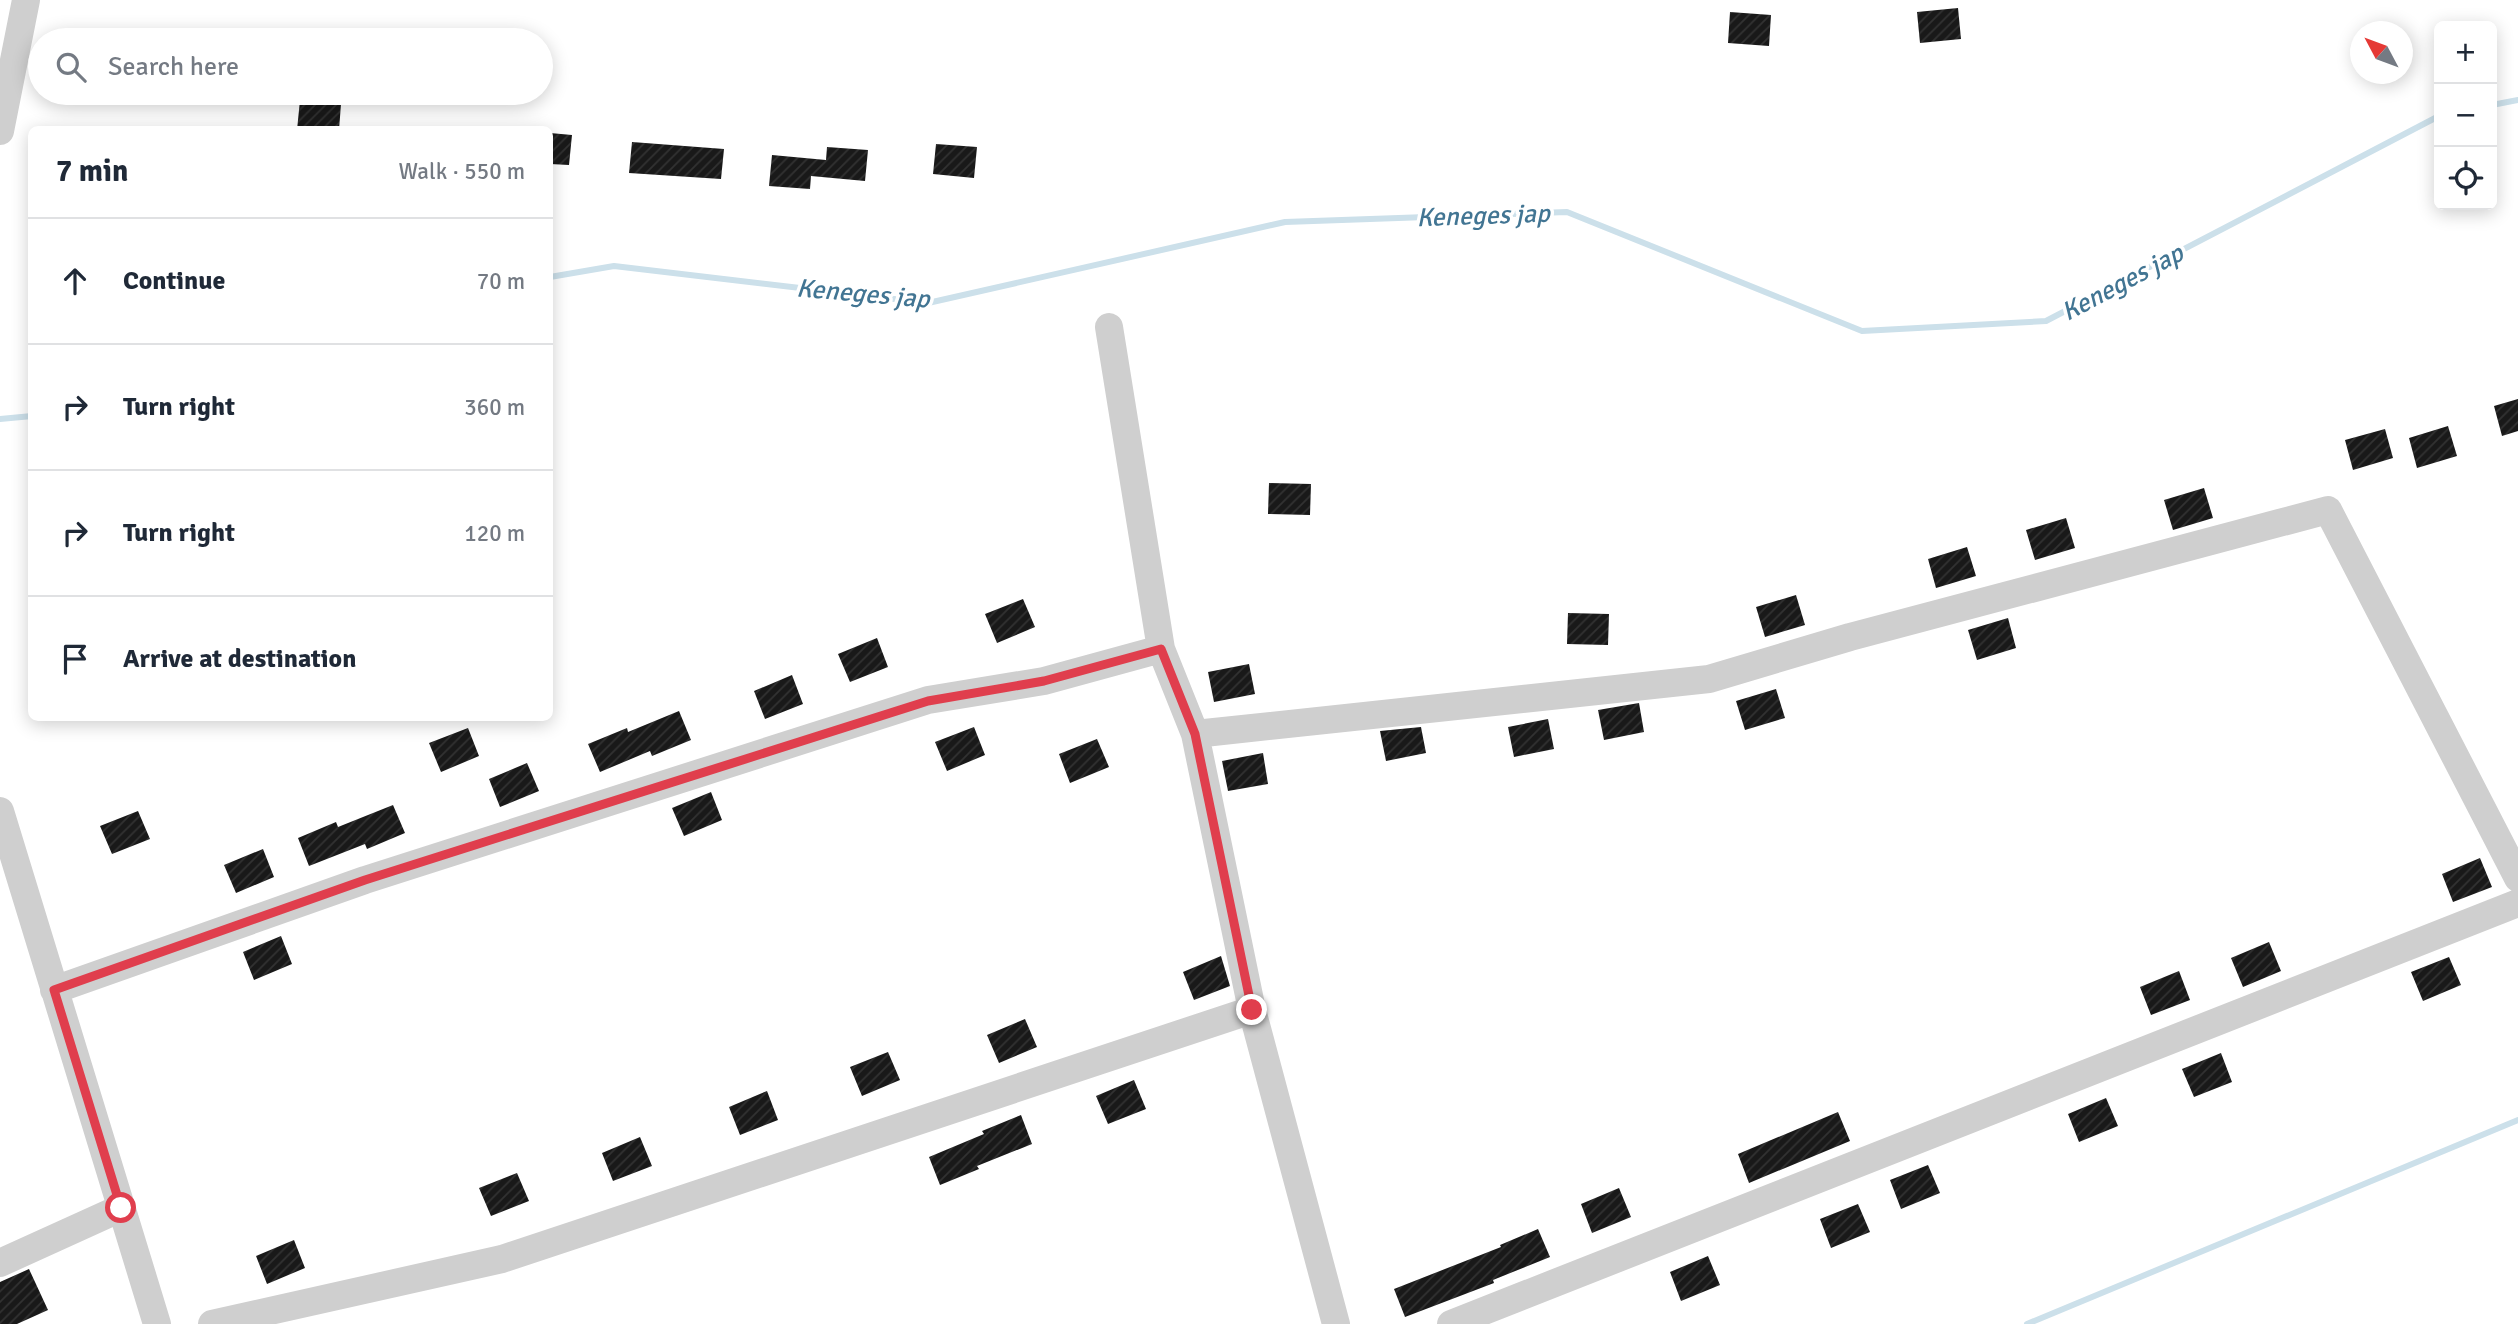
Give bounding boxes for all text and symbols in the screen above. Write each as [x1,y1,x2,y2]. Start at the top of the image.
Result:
north arrow [2350,21,2413,84]
map controls [2434,21,2497,210]
button: + [2434,21,2497,84]
search box [28,28,553,105]
icon: search [52,48,90,86]
text: Search here [108,51,239,83]
button: − [2434,84,2497,147]
button: locate [2434,147,2497,210]
text: 7 min [56,153,128,190]
text: Walk · 550 m [399,157,525,186]
water label: Keneges jap [1416,198,1551,234]
water label: Keneges jap [2056,237,2190,328]
icon: ahead [56,262,94,300]
text: Continue [123,265,225,297]
text: 70 m [477,267,525,296]
water label: Keneges jap [795,272,932,316]
icon: right [56,388,94,426]
text: Turn right [123,391,235,423]
text: 360 m [464,393,525,422]
icon: right [56,514,94,552]
text: Turn right [123,517,235,549]
text: 120 m [464,519,525,548]
icon: arrive [56,640,94,678]
text: Arrive at destination [123,643,356,675]
route end [1236,994,1267,1025]
route start [105,1192,136,1223]

